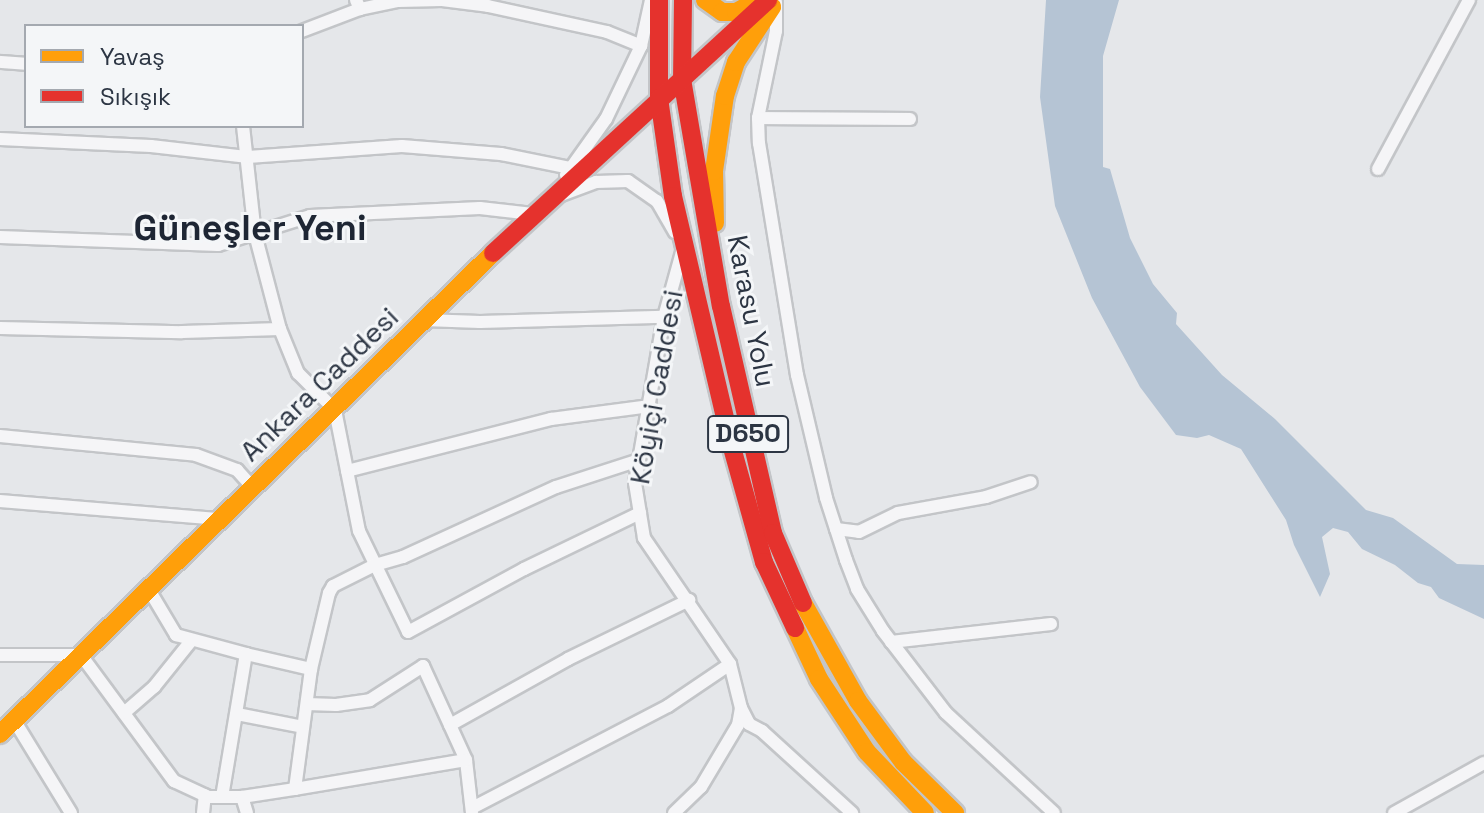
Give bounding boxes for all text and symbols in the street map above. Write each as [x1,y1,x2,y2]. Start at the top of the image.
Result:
legend [24,24,304,128]
text: Yavaş [100,41,165,72]
text: Sıkışık [100,81,171,112]
district label: Güneşler Yeni [133,207,367,251]
street label: Karasu Yolu [721,232,783,390]
street label: Köyiçi Caddesi [622,287,690,487]
street label: Ankara Caddesi [233,300,405,468]
road number: D650 [706,412,790,456]

